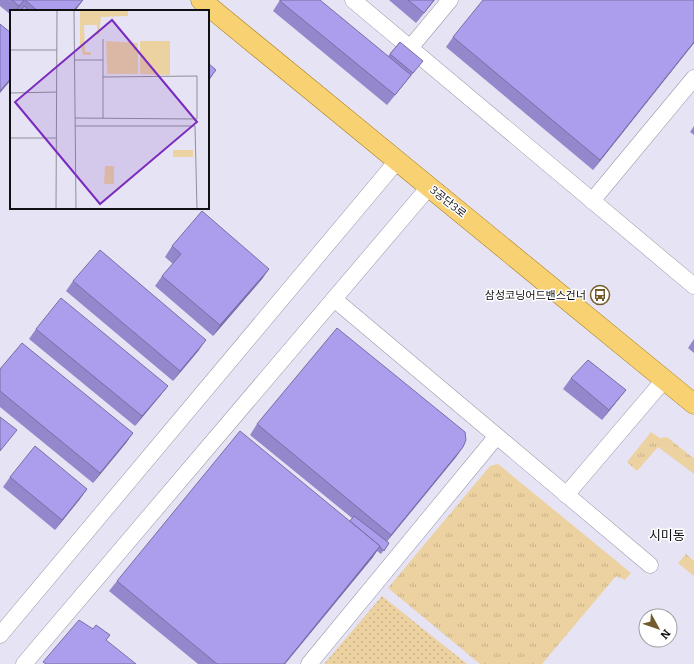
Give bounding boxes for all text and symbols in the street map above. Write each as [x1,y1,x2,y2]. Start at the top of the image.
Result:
inset map [10,10,209,209]
street label: 3공단3로 [427,183,469,221]
bus stop icon: 삼성코닝어드밴스건너 [589,284,611,306]
place label: 삼성코닝어드밴스건너 [485,289,586,302]
district label: 시미동 [649,528,685,543]
north arrow [638,608,678,648]
text: N [657,627,673,642]

